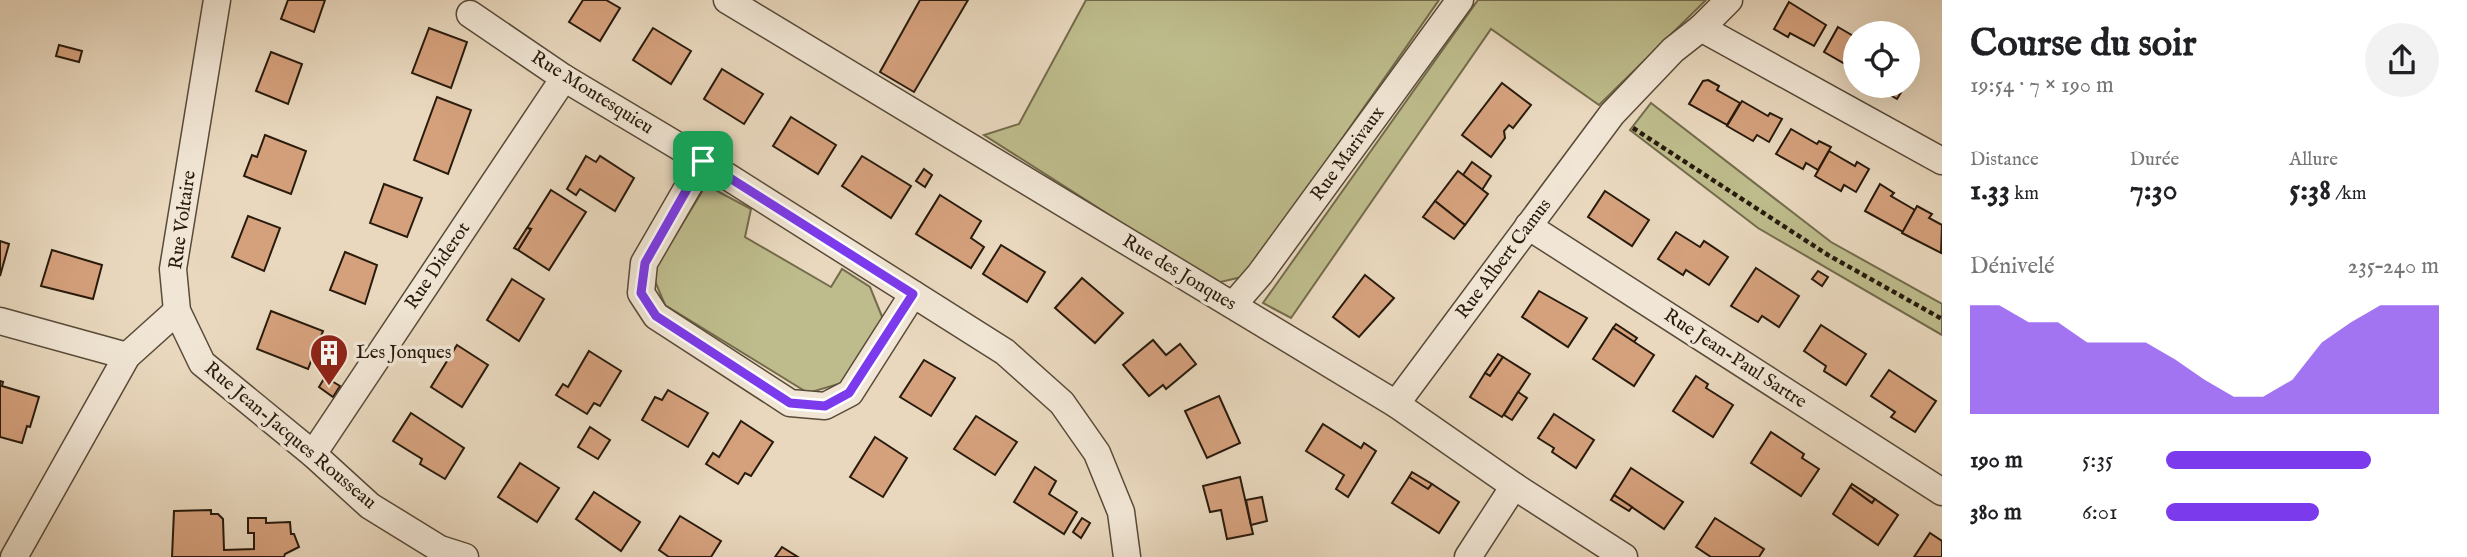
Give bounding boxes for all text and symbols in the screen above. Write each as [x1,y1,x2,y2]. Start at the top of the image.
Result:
map controls [1843,21,1920,98]
button: locate [1843,21,1920,98]
text: Course du soir [1970,21,2196,69]
button: share [2365,23,2439,97]
street label: Rue Montesquieu [526,46,658,140]
text: 19:54 · 7 × 190 m [1970,71,2114,100]
street label: Rue Marivaux [1306,102,1390,206]
pin [673,131,733,191]
icon: arrive [684,142,722,180]
text: Distance [1970,148,2039,172]
text: Durée [2130,148,2179,172]
text: Allure [2289,148,2338,172]
street label: Rue Voltaire [164,169,202,271]
text: 1.33 [1970,172,2010,210]
text: 7:30 [2130,172,2178,210]
text: 5:38 [2289,172,2331,210]
text: km [2010,182,2039,206]
text: /km [2331,182,2367,206]
street label: Rue Albert Camus [1451,194,1557,324]
street label: Rue Diderot [400,217,476,314]
street label: Rue des Jonques [1118,230,1240,316]
text: Dénivelé [1970,252,2055,281]
text: 235–240 m [2347,252,2439,281]
street label: Rue Jean-Paul Sartre [1659,304,1811,414]
building icon: Les Jonques [308,332,350,387]
place label: Les Jonques [356,341,451,365]
street label: Rue Jean-Jacques Rousseau [199,357,381,515]
text: 190 m [1970,446,2023,475]
text: 5:35 [2082,446,2113,475]
text: 380 m [1970,498,2022,527]
text: 6:01 [2082,498,2118,527]

